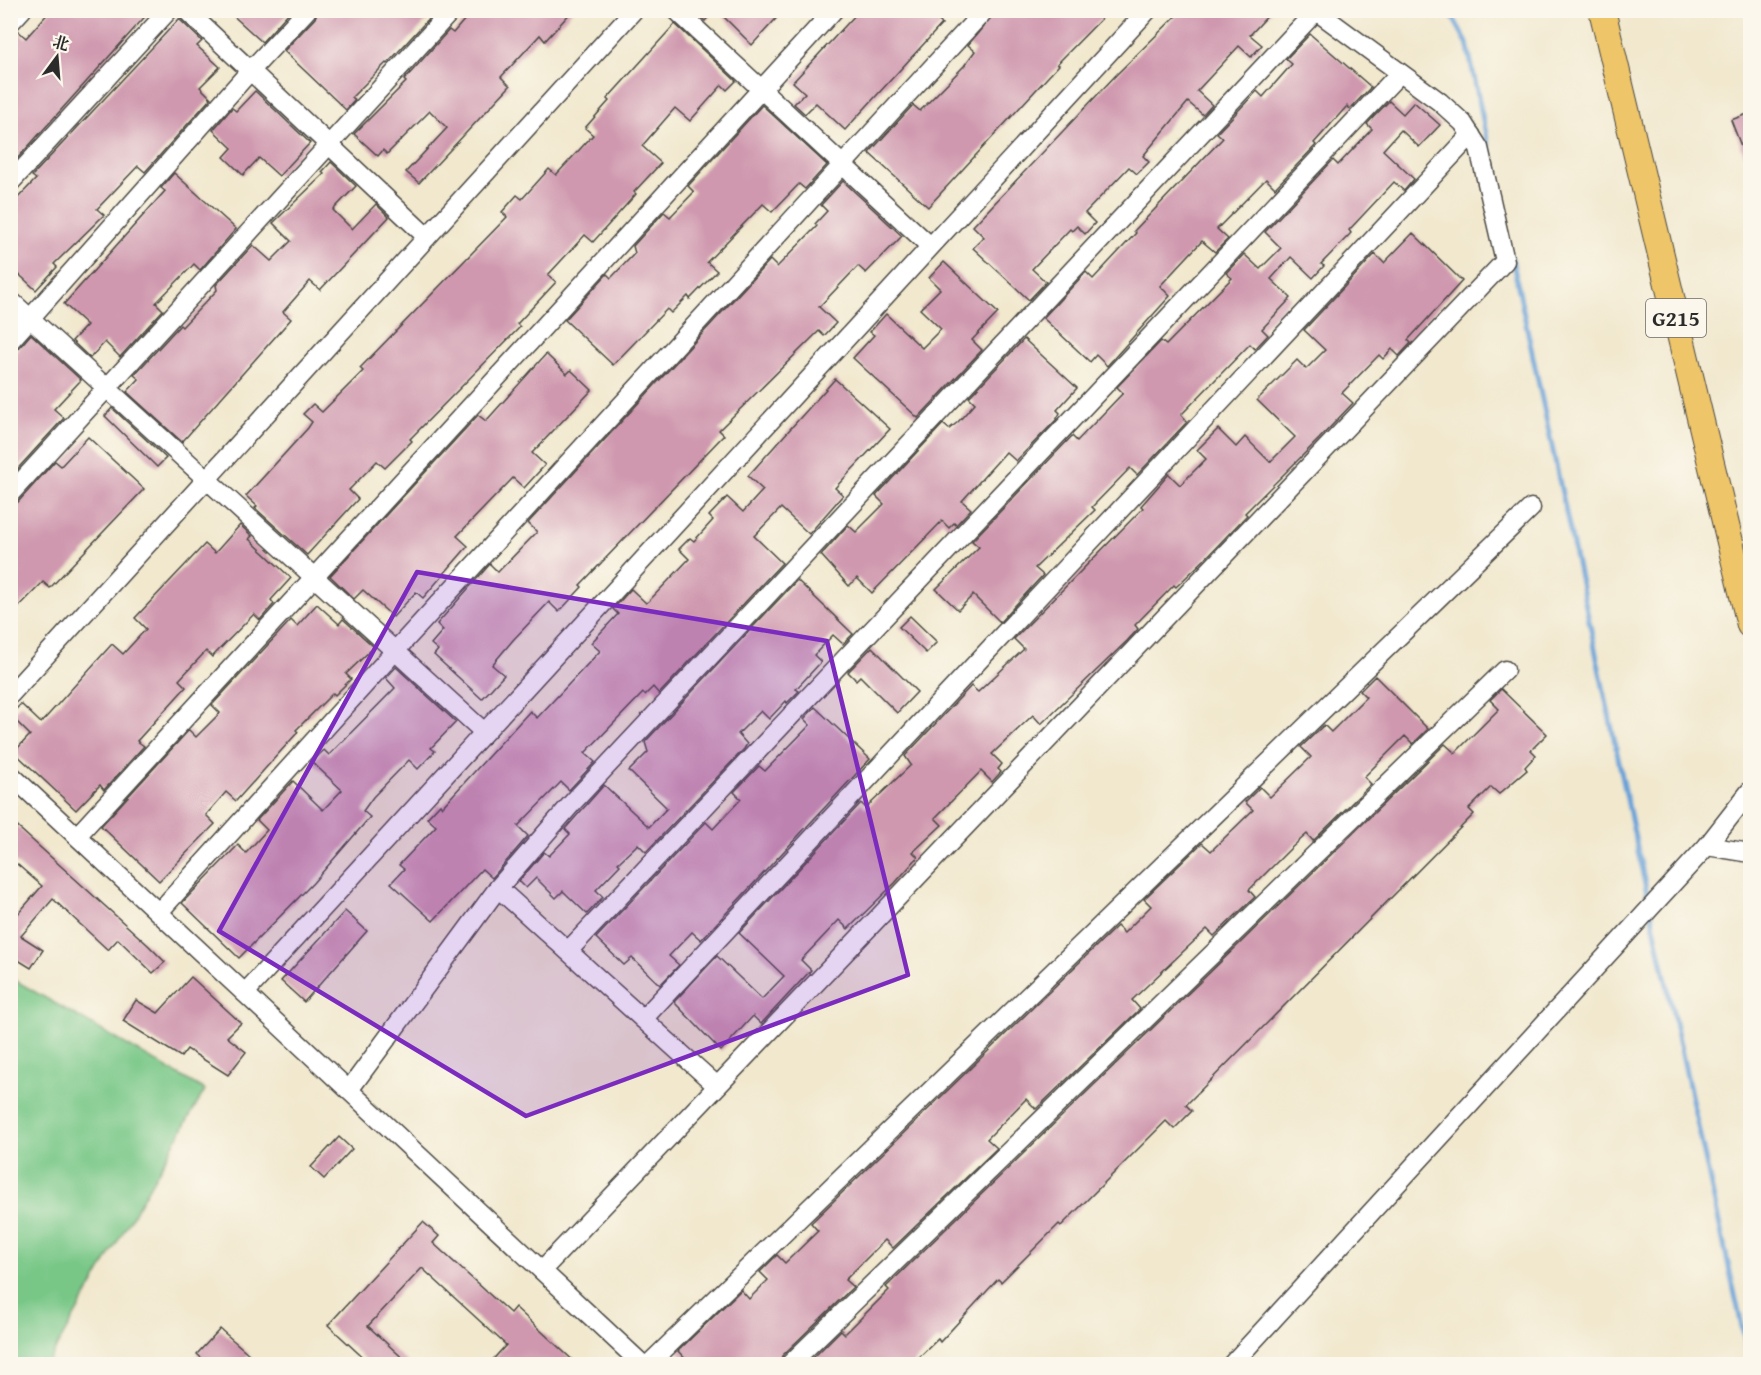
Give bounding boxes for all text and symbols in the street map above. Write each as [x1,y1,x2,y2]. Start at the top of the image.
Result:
north arrow [27,27,87,87]
text: 北 [50,29,72,56]
road number: G215 [1646,299,1706,337]

